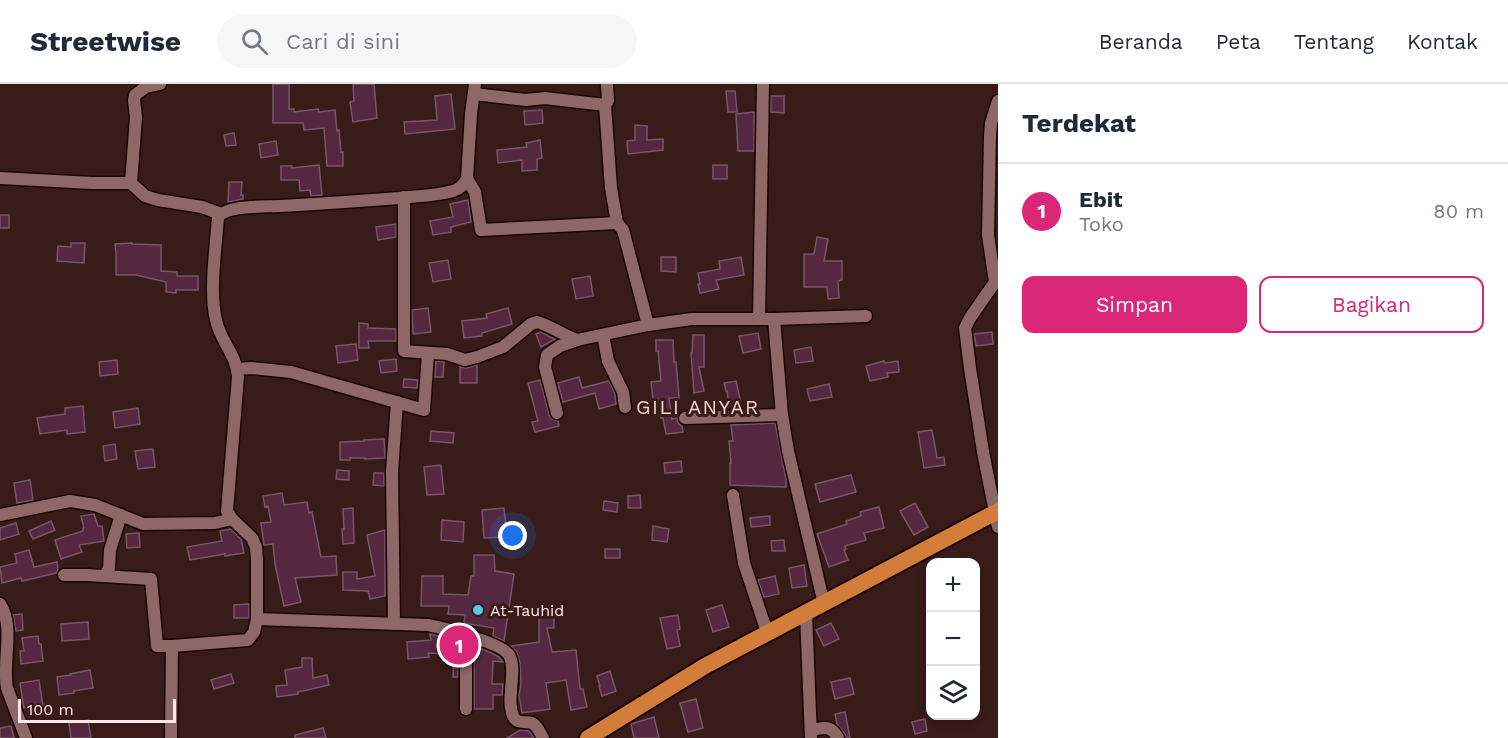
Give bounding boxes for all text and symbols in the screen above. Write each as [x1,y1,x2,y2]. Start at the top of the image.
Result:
search box [217,14,637,68]
text: Streetwise [30,25,181,58]
icon: search [238,25,271,58]
text: Cari di sini [286,29,400,54]
text: Beranda [1099,29,1183,54]
text: Peta [1216,29,1261,54]
text: Tentang [1294,29,1374,54]
text: Kontak [1407,29,1478,54]
text: Terdekat [1022,108,1136,138]
text: Ebit [1079,187,1123,212]
text: 1 [1037,199,1046,223]
text: 80 m [1433,199,1484,223]
text: Toko [1079,212,1124,236]
button: Simpan [1022,276,1247,333]
button: Bagikan [1259,276,1484,333]
district label: GILI ANYAR [636,395,760,419]
your location [498,521,527,550]
map controls [926,558,980,720]
button: + [926,558,980,612]
place label: At-Tauhid [490,601,564,620]
marker: At-Tauhid [471,603,485,617]
button: − [926,612,980,666]
pin: 1 [440,622,478,668]
button: layers [926,666,980,720]
scale bar [18,696,176,724]
text: 100 m [27,700,74,719]

